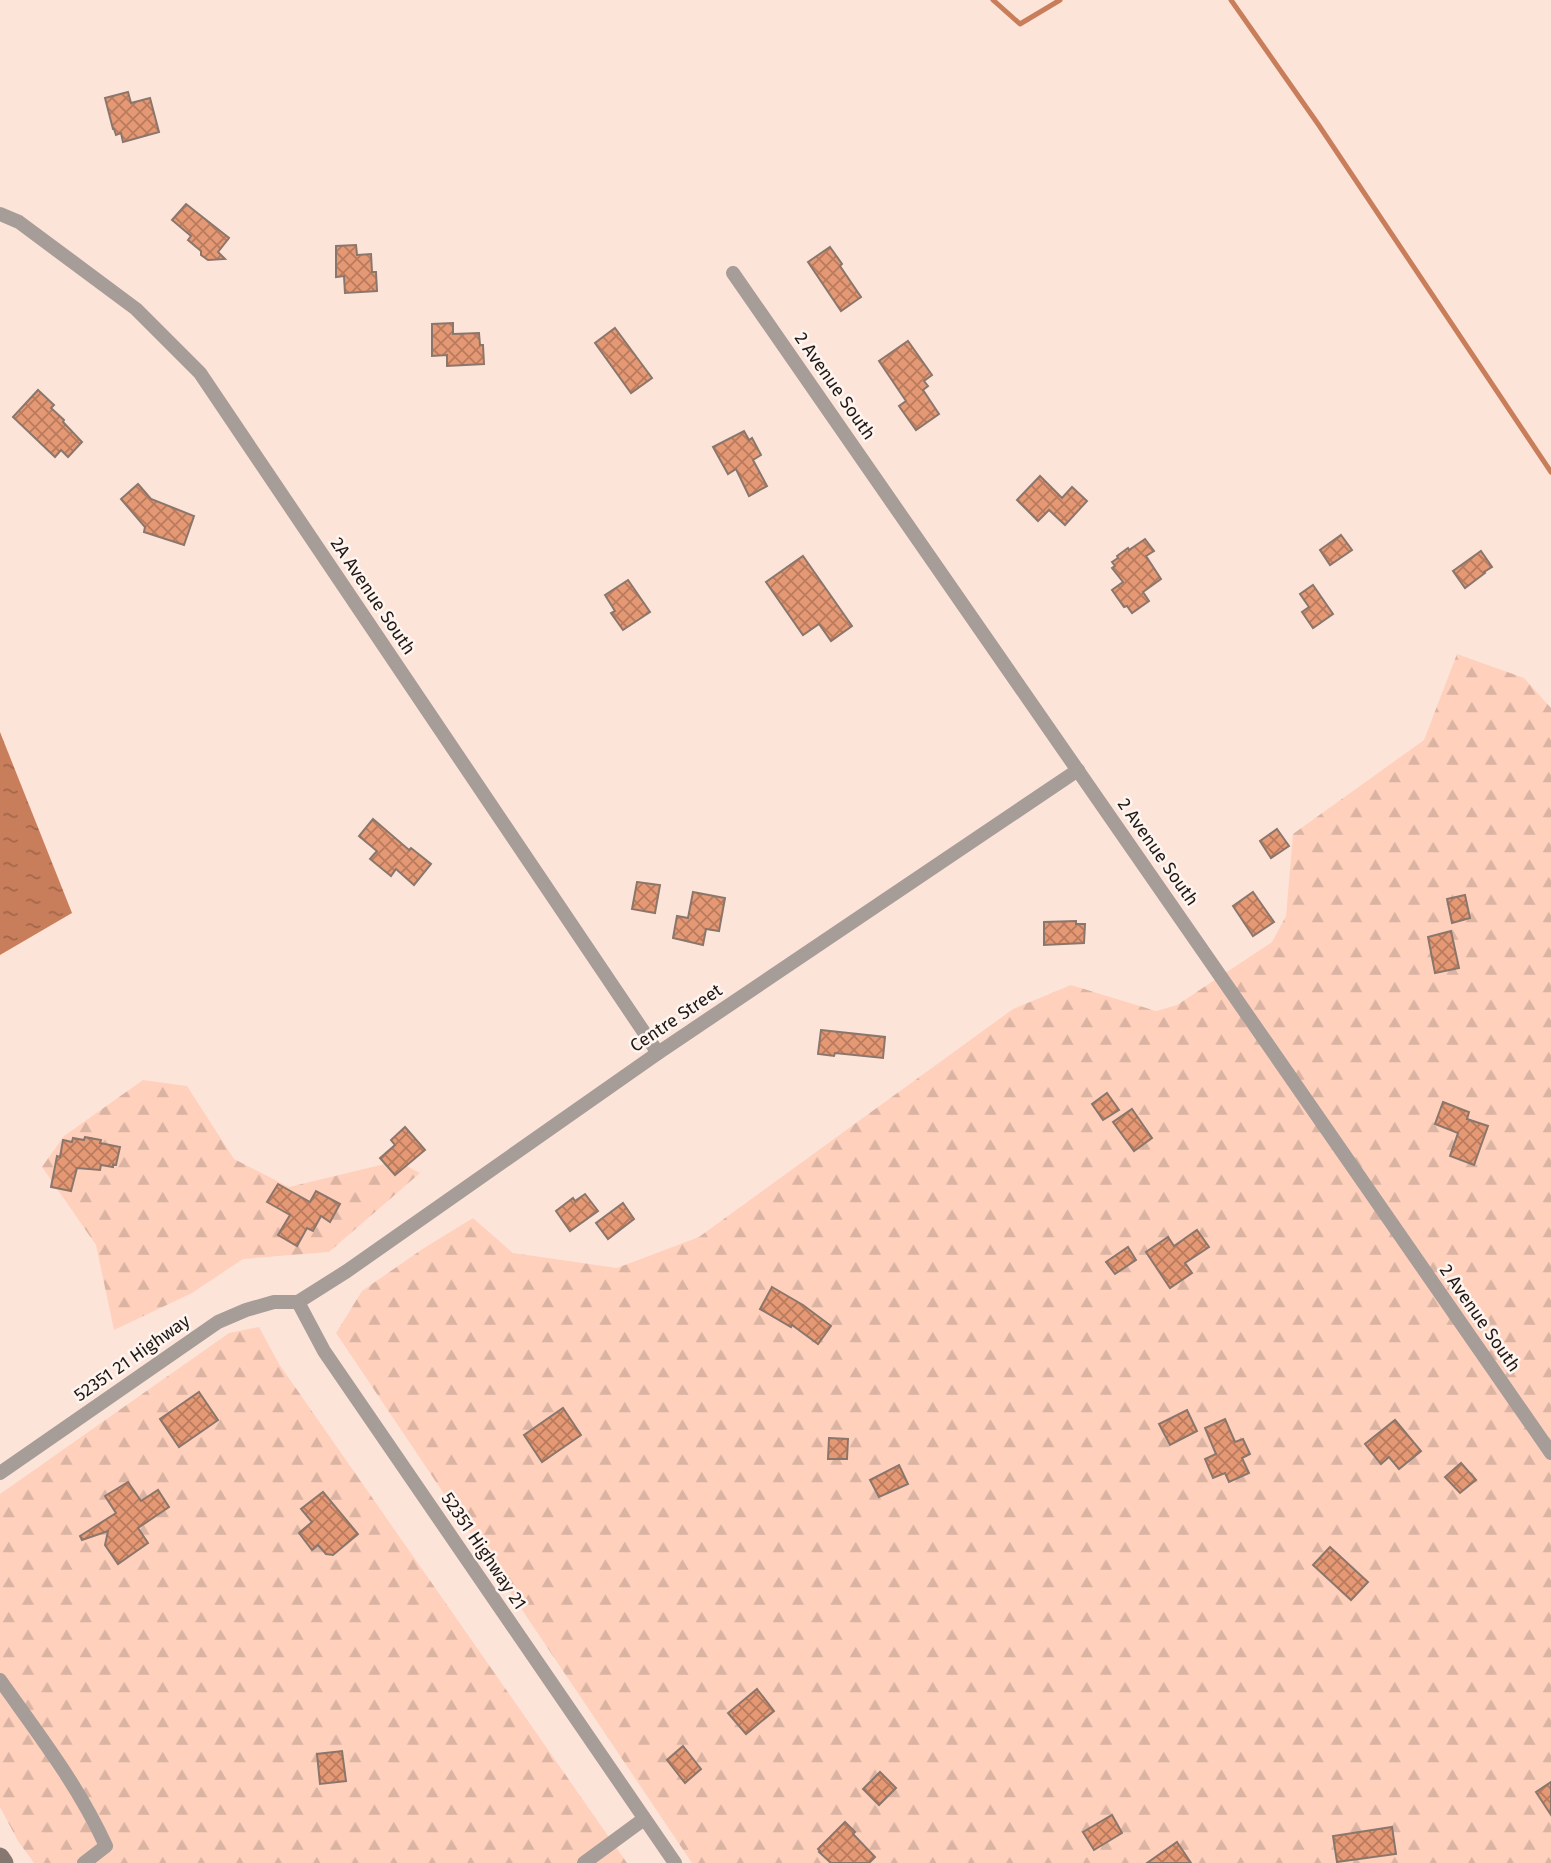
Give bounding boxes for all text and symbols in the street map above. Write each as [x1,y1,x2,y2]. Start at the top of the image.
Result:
street label: 2 Avenue South [790,328,880,444]
street label: 2A Avenue South [326,533,420,659]
street label: 2 Avenue South [1113,794,1203,910]
street label: Centre Street [626,979,727,1057]
street label: 2 Avenue South [1435,1260,1525,1376]
street label: 52351 21 Highway [70,1310,194,1406]
street label: 52351 Highway 21 [437,1488,531,1614]

